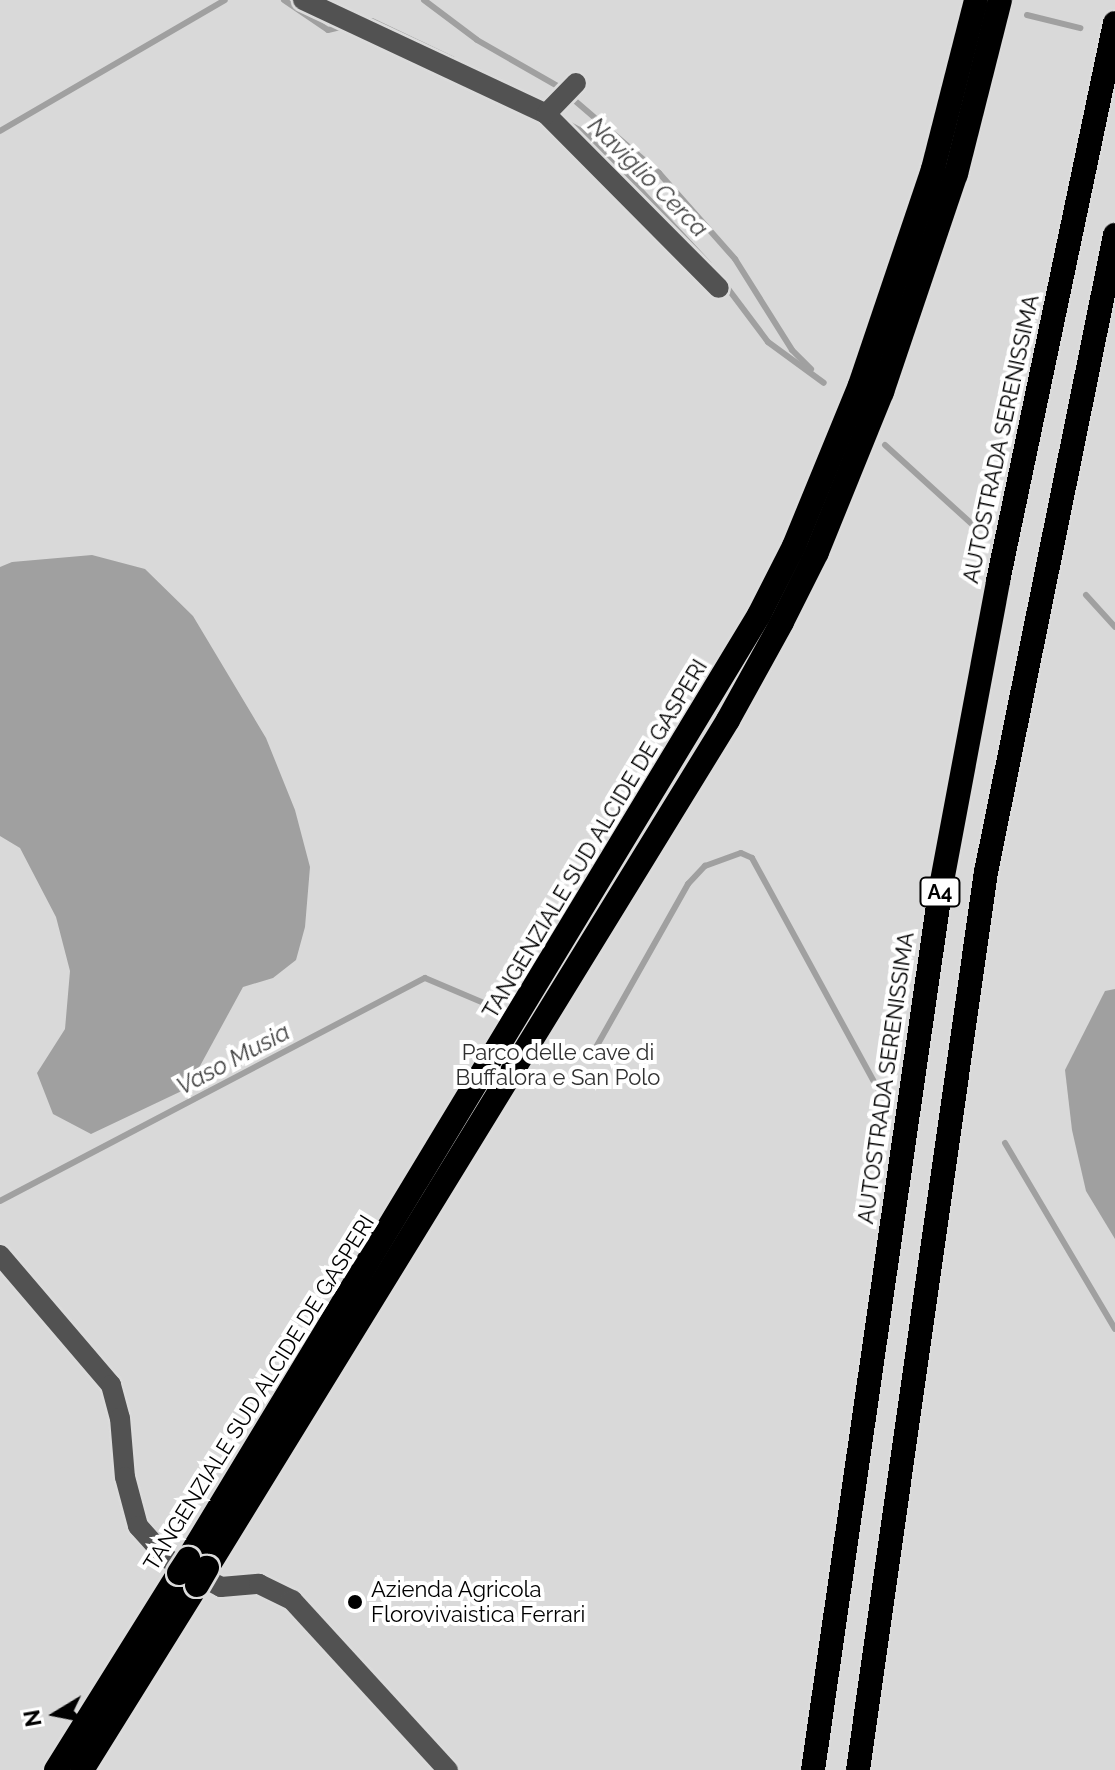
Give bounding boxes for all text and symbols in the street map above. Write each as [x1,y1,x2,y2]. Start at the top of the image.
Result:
water label: Naviglio Cerca [582,111,714,243]
street label: AUTOSTRADA SERENISSIMA [957,292,1045,586]
street label: TANGENZIALE SUD ALCIDE DE GASPERI [477,654,713,1024]
road number: A4 [918,876,962,908]
street label: AUTOSTRADA SERENISSIMA [852,930,920,1226]
water label: Vaso Musia [171,1017,295,1101]
park label: Parco delle cave di Buffalora e San Polo [456,1039,660,1090]
street label: TANGENZIALE SUD ALCIDE DE GASPERI [138,1210,380,1576]
place label: Azienda Agricola Florovivaistica Ferrari [371,1576,585,1628]
marker: Azienda Agricola Florovivaistica Ferrari [346,1593,364,1611]
north arrow [16,1674,96,1754]
text: N [18,1708,47,1729]

